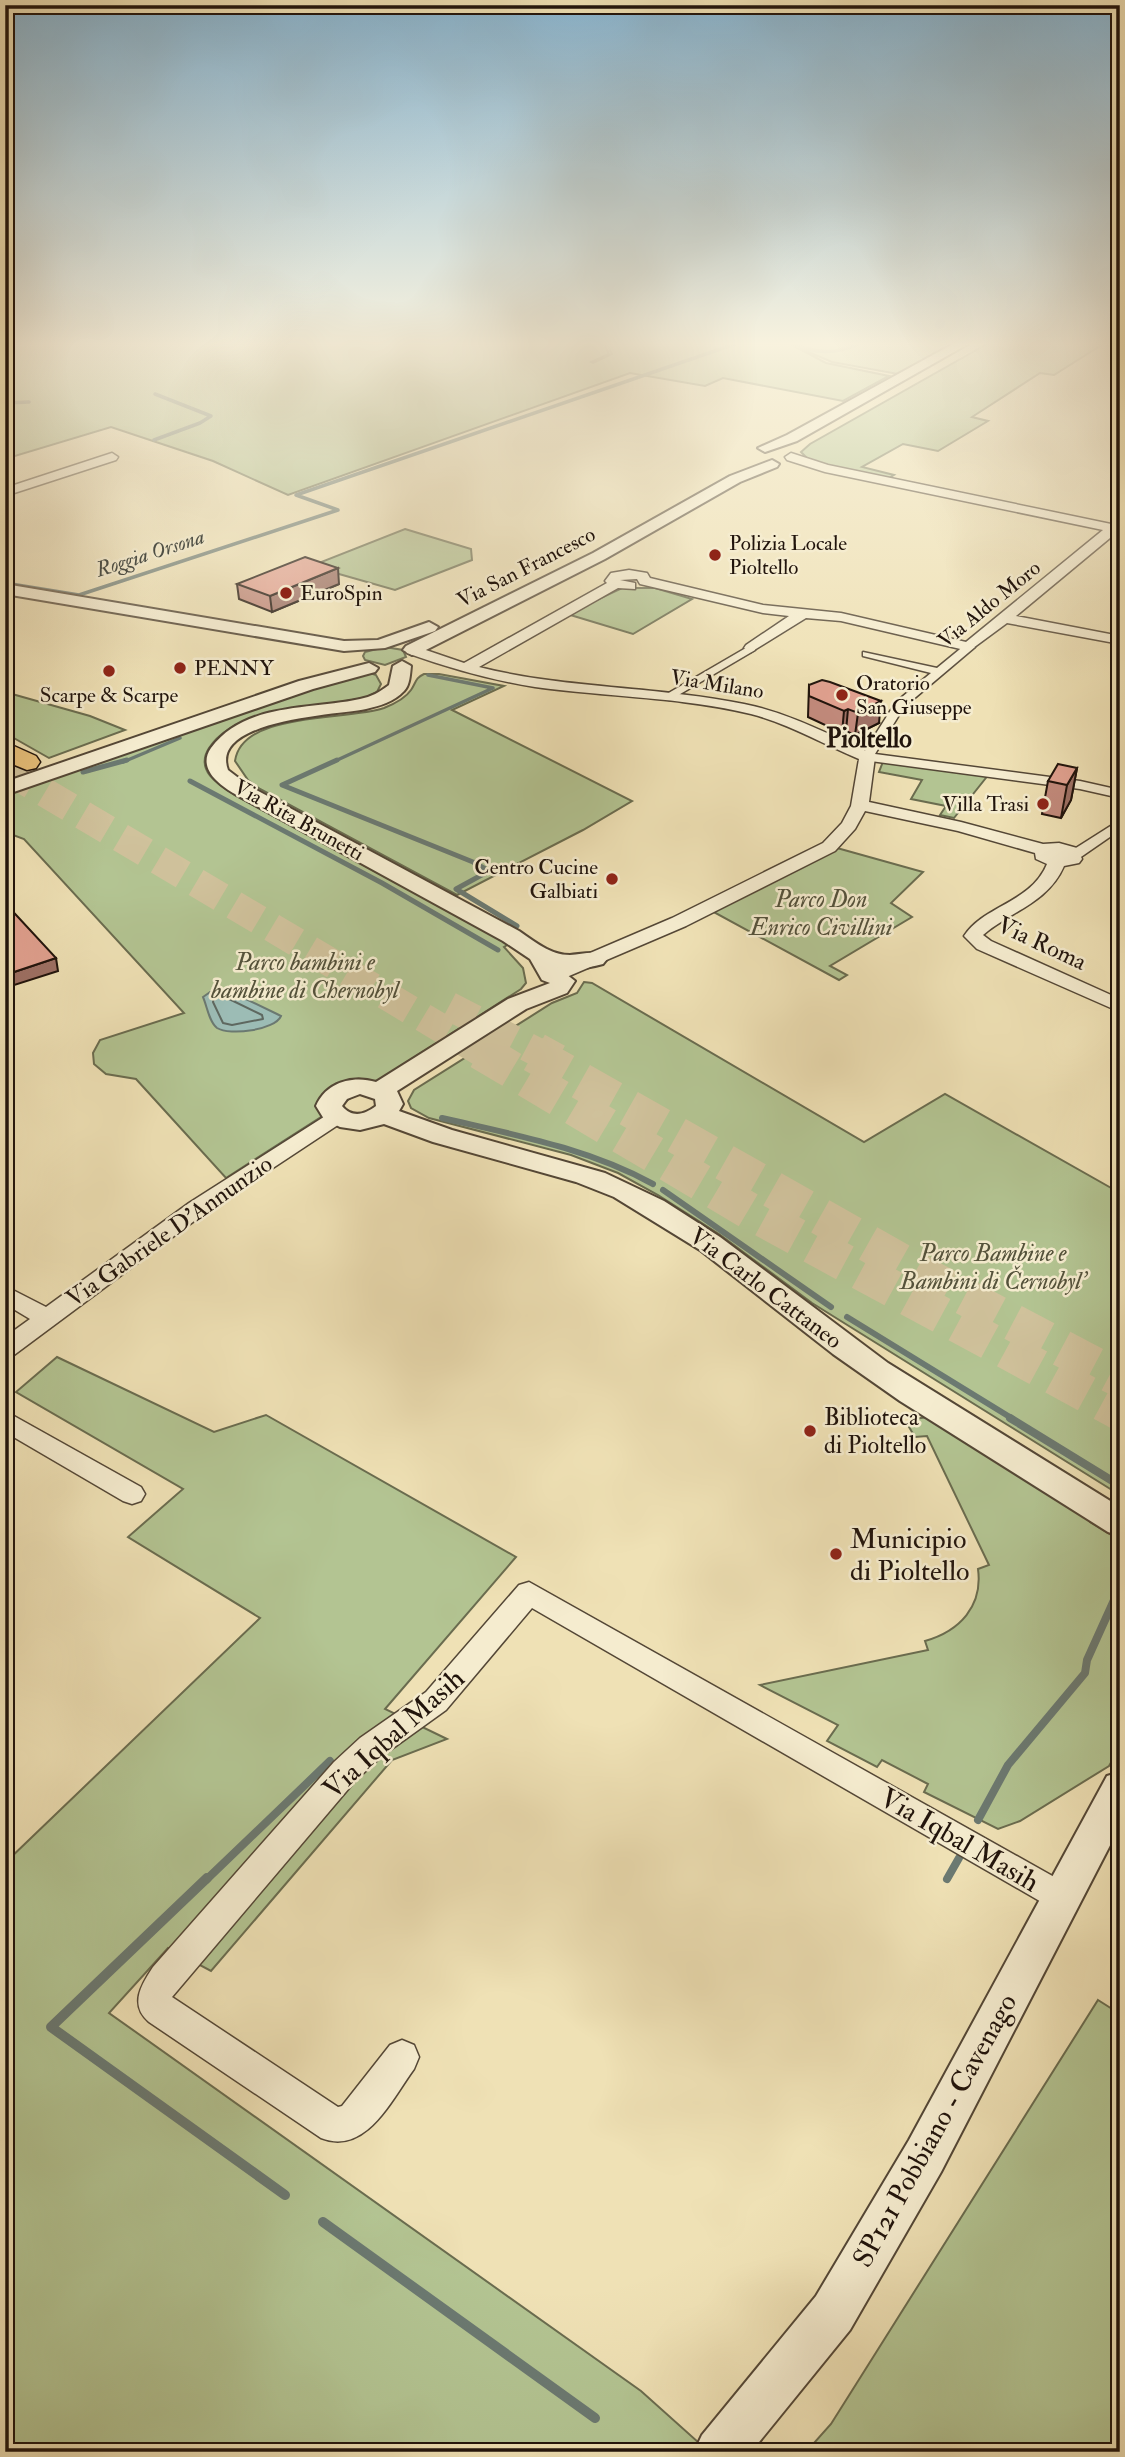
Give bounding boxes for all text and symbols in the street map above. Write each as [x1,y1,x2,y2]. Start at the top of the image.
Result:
street label: Via San Francesco [452,521,600,614]
water label: Roggia Orsona [91,523,208,584]
place label: Polizia Locale Pioltello [729,530,847,581]
marker: Polizia Locale Pioltello [707,547,723,563]
street label: Via Aldo Moro [932,555,1046,654]
place label: EuroSpin [300,580,383,607]
marker: EuroSpin [278,585,294,601]
place label: PENNY [194,655,274,682]
marker: PENNY [172,660,188,676]
marker: Scarpe & Scarpe [101,663,117,679]
street label: Via Milano [668,664,766,705]
place label: Oratorio San Giuseppe [856,670,972,721]
place label: Scarpe & Scarpe [40,682,178,709]
marker: Oratorio San Giuseppe [834,687,850,703]
district label: Pioltello [826,723,912,755]
street label: Via Rita Brunetti [229,774,369,868]
place label: Villa Trasi [942,791,1029,818]
marker: Villa Trasi [1035,796,1051,812]
place label: Centro Cucine Galbiati [474,854,598,905]
marker: Centro Cucine Galbiati [604,871,620,887]
park label: Parco Don Enrico Civillini [747,884,893,943]
street label: Via Roma [992,909,1092,978]
park label: Parco bambini e bambine di Chernobyl [210,947,401,1006]
street label: Via Gabriele D'Annunzio [60,1148,279,1314]
street label: Via Carlo Cattaneo [683,1221,848,1356]
park label: Parco Bambine e Bambini di Černobyl’ [899,1238,1088,1297]
place label: Biblioteca di Pioltello [824,1402,926,1461]
marker: Biblioteca di Pioltello [802,1423,818,1439]
place label: Municipio di Pioltello [850,1522,970,1589]
marker: Municipio di Pioltello [828,1546,844,1562]
street label: Via Iqbal Masih [316,1661,472,1807]
street label: Via Iqbal Masih [873,1781,1046,1900]
street label: SP121 Pobbiano - Cavenago [846,1988,1025,2274]

